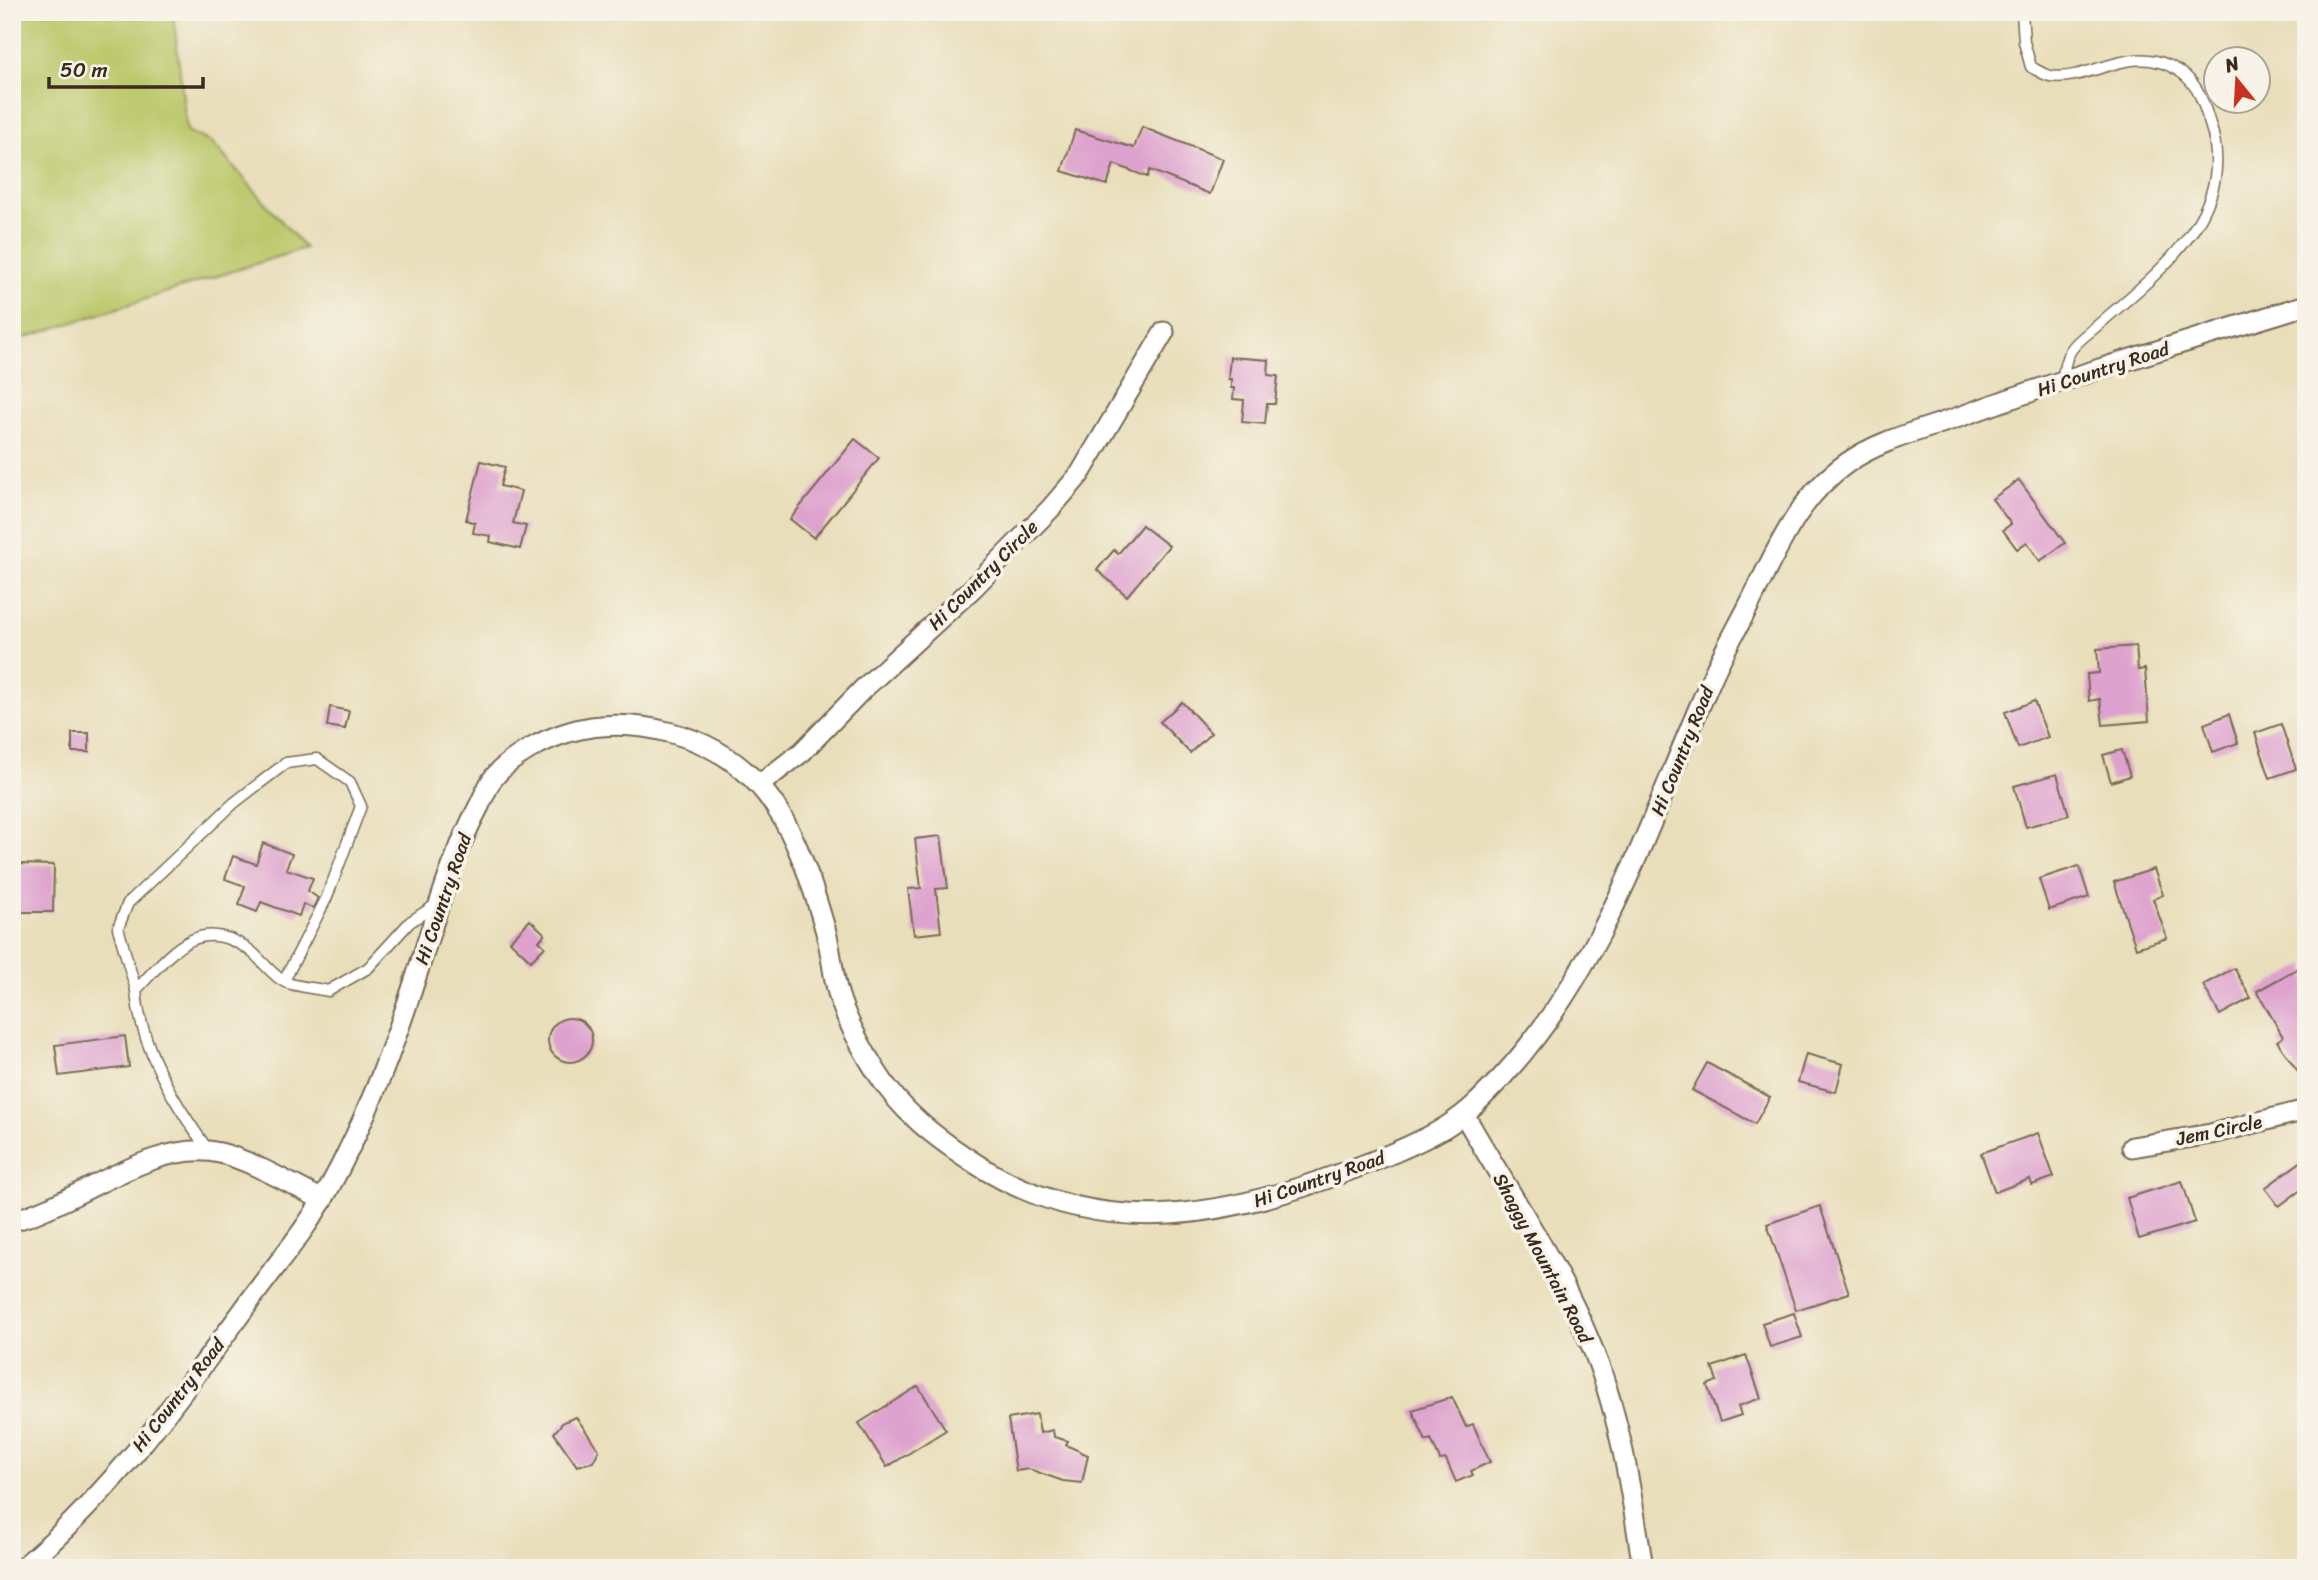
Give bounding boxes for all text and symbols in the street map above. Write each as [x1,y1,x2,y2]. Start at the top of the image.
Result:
scale bar [49,46,203,90]
north arrow [2202,46,2272,116]
text: N [2220,46,2244,82]
text: 50 m [60,51,108,89]
street label: Hi Country Road [2033,332,2174,406]
street label: Hi Country Circle [920,512,1046,638]
street label: Hi Country Road [1641,680,1723,821]
street label: Hi Country Road [405,828,481,969]
street label: Jem Circle [2172,1105,2265,1155]
street label: Hi Country Road [1249,1141,1390,1217]
street label: Shaggy Mountain Road [1484,1167,1602,1350]
street label: Hi Country Road [123,1330,234,1459]

